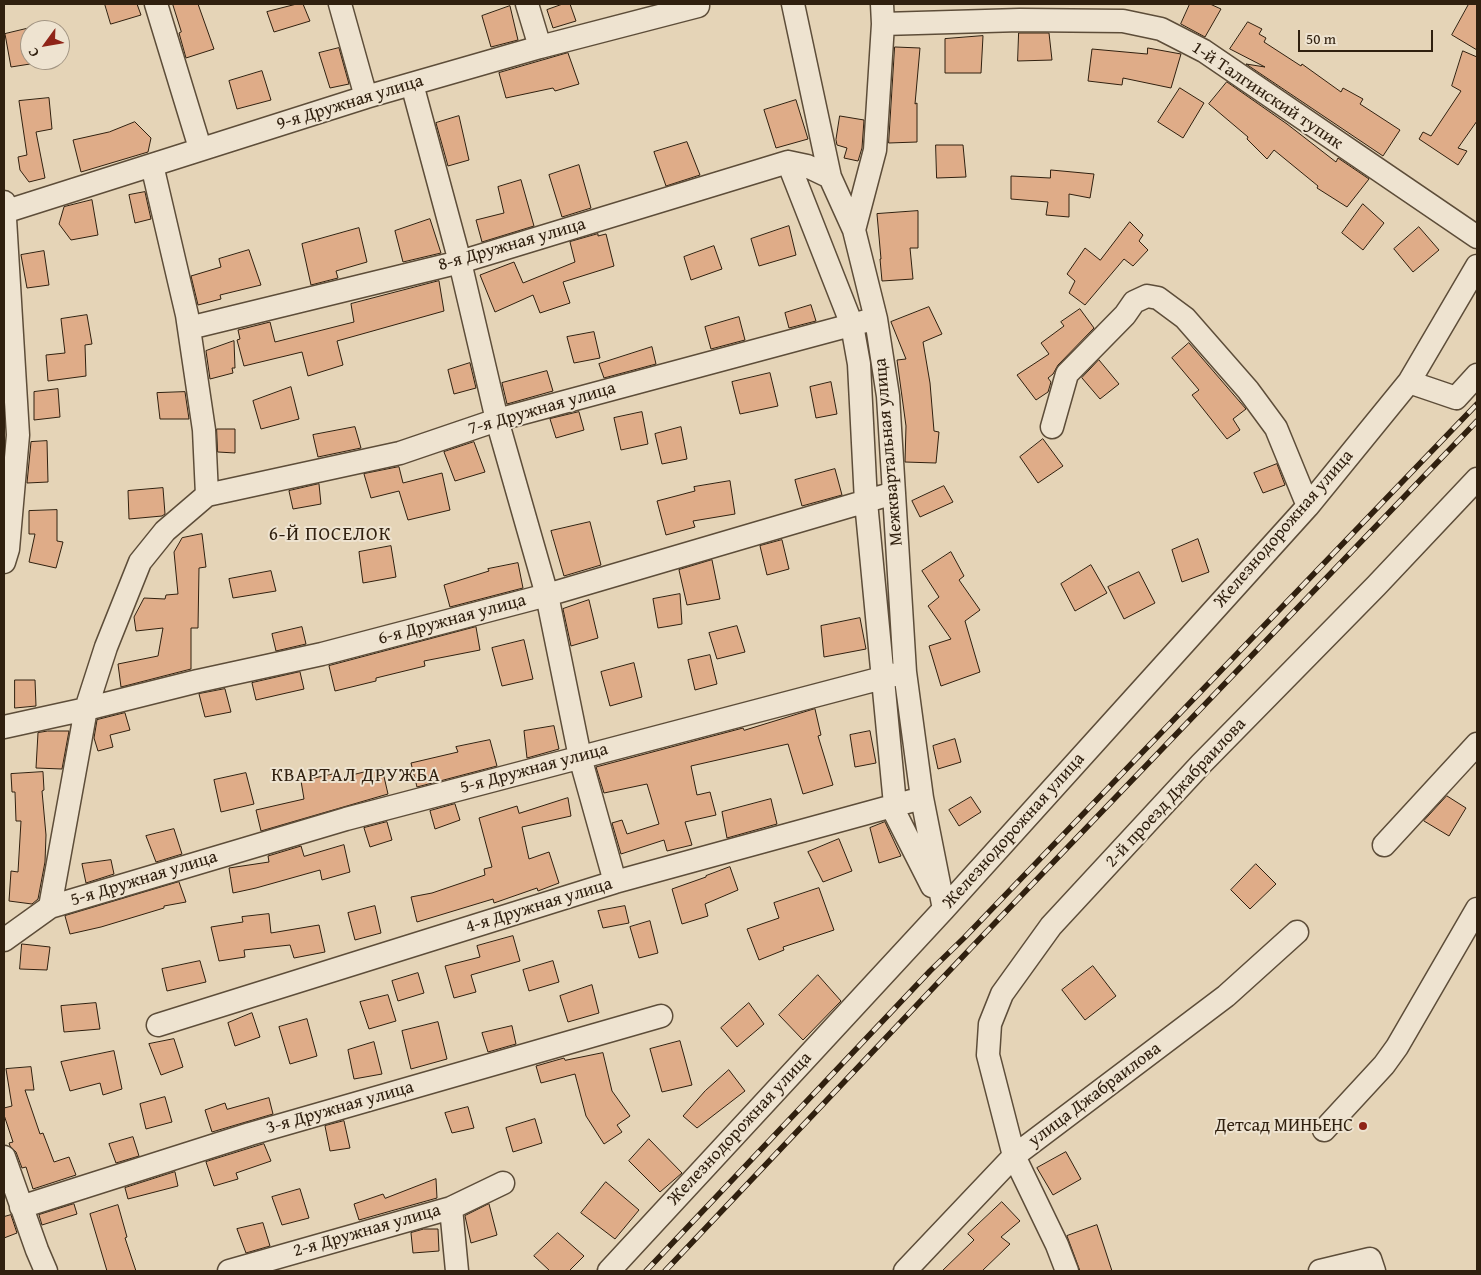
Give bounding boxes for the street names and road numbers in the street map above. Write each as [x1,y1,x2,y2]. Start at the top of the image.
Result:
street label: 1-й Талгинский тупик [1187,37,1347,155]
street label: 9-я Дружная улица [274,70,426,136]
street label: 8-я Дружная улица [436,214,588,276]
street label: Межквартальная улица [870,357,908,547]
street label: 7-я Дружная улица [466,378,618,440]
street label: Железнодорожная улица [1210,446,1358,612]
street label: 6-я Дружная улица [376,590,528,650]
street label: 2-й проезд Джабраилова [1101,714,1251,872]
street label: 5-я Дружная улица [458,739,610,799]
street label: Железнодорожная улица [938,749,1090,913]
street label: 5-я Дружная улица [68,846,220,912]
street label: 4-я Дружная улица [463,873,615,939]
street label: улица Джабраилова [1024,1038,1166,1152]
street label: Железнодорожная улица [663,1048,817,1210]
street label: 3-я Дружная улица [264,1077,416,1139]
street label: 2-я Дружная улица [291,1200,443,1262]

